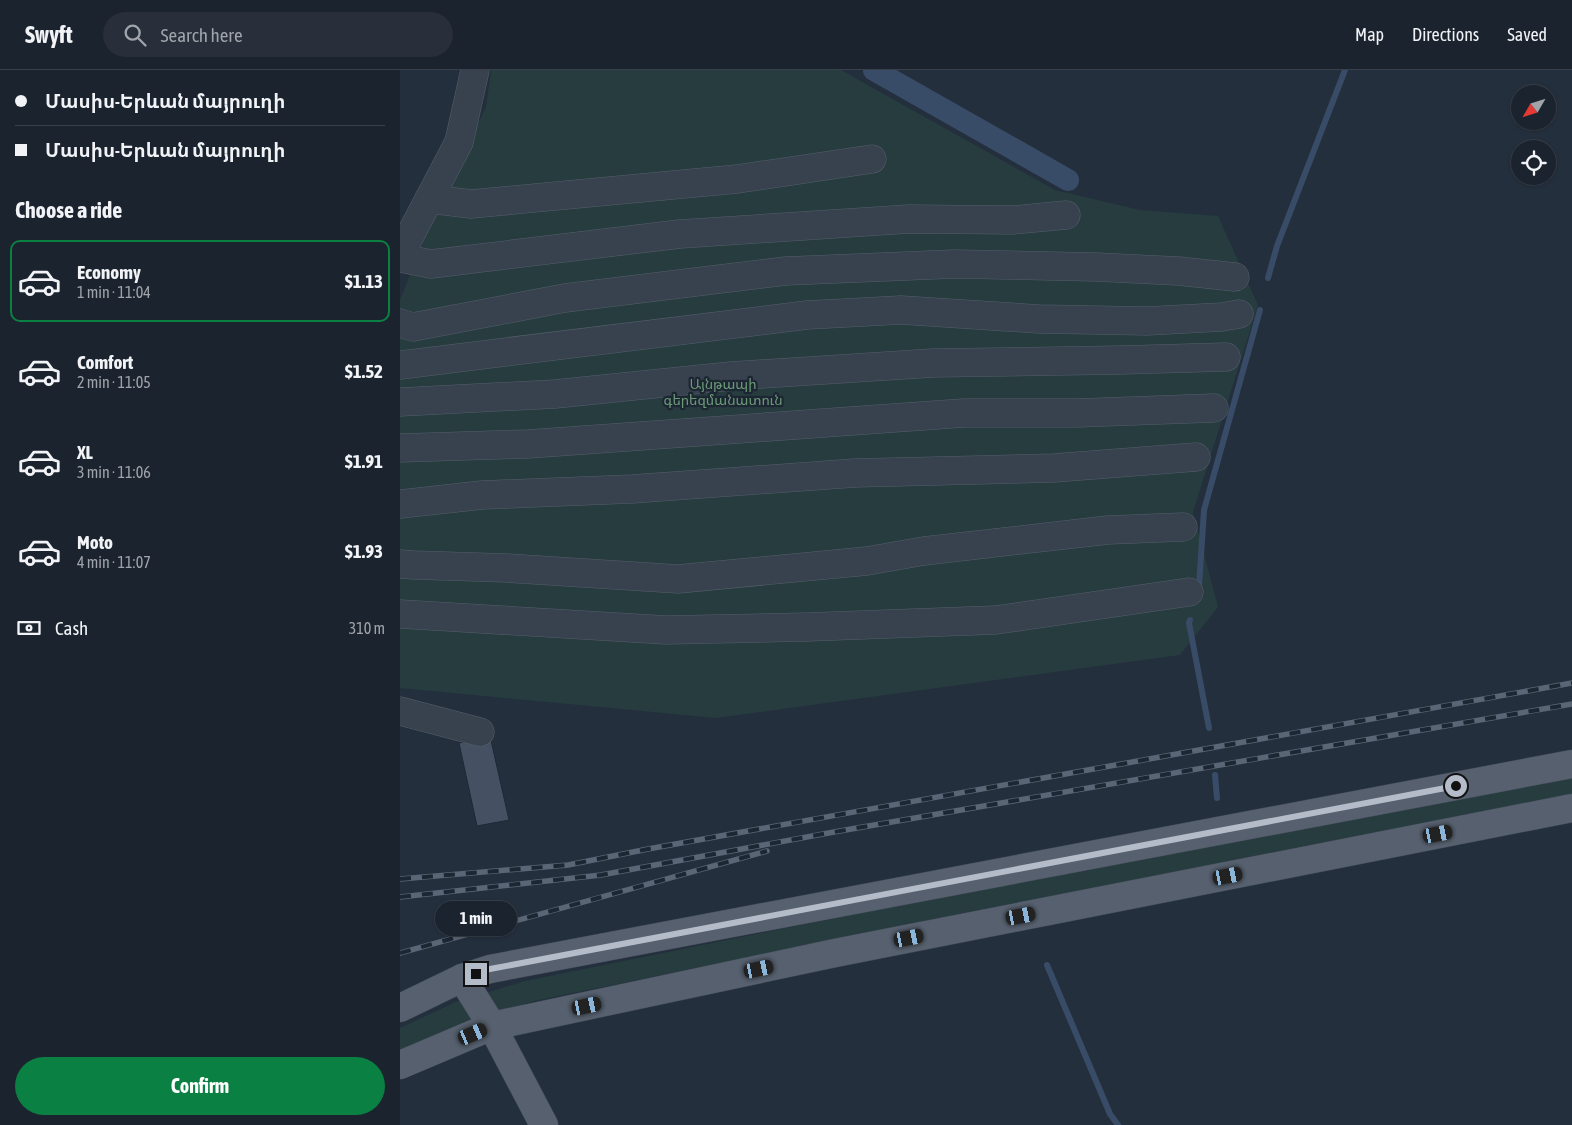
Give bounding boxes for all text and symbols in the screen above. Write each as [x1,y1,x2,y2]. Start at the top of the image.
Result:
search box [103,12,453,57]
text: Swyft [25,21,73,48]
icon: search [121,21,149,49]
text: Search here [161,24,243,46]
text: Map [1355,24,1384,45]
text: Directions [1412,24,1479,45]
text: Saved [1507,24,1547,45]
north arrow [1511,85,1556,130]
map controls [1511,85,1556,185]
text: Մասիս-Երևան մայրուղի [45,90,286,112]
text: Մասիս-Երևան մայրուղի [45,139,286,161]
button: locate [1511,140,1556,185]
text: Choose a ride [15,197,122,223]
icon: car [17,259,62,304]
text: Economy [77,261,141,283]
text: $1.13 [345,270,383,292]
text: 1 min · 11:04 [77,283,151,301]
icon: car [17,349,62,394]
text: Comfort [77,351,133,373]
text: $1.52 [345,360,383,382]
text: 2 min · 11:05 [77,373,151,391]
park label: Այնթապի գերեզմանատուն [663,376,783,408]
icon: car [17,439,62,484]
text: XL [77,441,93,463]
text: $1.91 [345,450,383,472]
text: 3 min · 11:06 [77,463,151,481]
icon: car [17,529,62,574]
text: Moto [77,531,113,553]
text: $1.93 [345,540,383,562]
text: 4 min · 11:07 [77,553,151,571]
icon: cash [15,614,43,642]
text: Cash [55,617,88,639]
text: 310 m [349,619,385,637]
route start [1445,775,1467,797]
car [1421,824,1454,844]
car [1211,866,1244,886]
callout: 1 min [435,902,517,936]
car [1004,906,1037,926]
text: 1 min [460,909,492,927]
car [892,928,925,948]
car [742,959,775,979]
route end [465,963,487,985]
car [570,996,603,1016]
car [456,1021,489,1047]
button: Confirm [15,1057,385,1115]

